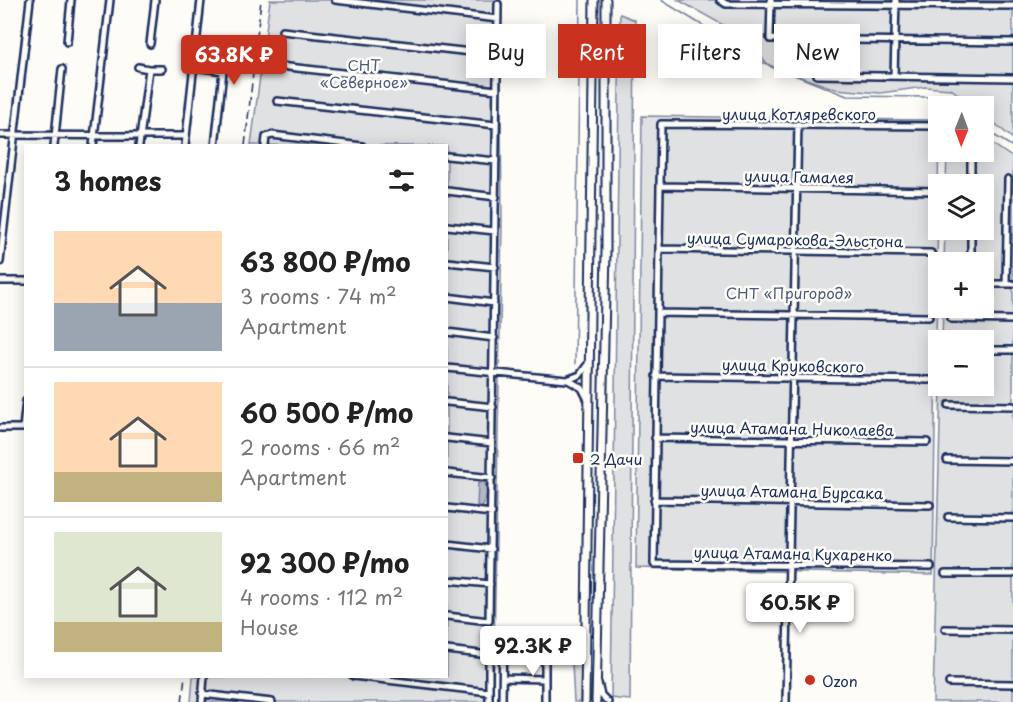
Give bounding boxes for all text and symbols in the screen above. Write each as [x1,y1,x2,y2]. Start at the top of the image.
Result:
chip: Buy [466,24,546,78]
chip: Rent [558,24,646,78]
chip: Filters [658,24,762,78]
chip: New [774,24,860,78]
pin: 63.8K ₽ [179,35,289,86]
text: 63.8K ₽ [195,39,273,69]
park label: СНТ «Северное» [320,53,408,93]
north arrow [928,96,994,162]
map controls [928,96,994,396]
street label: улица Котляревского [722,102,876,125]
text: 3 homes [54,161,161,200]
icon: filters [385,164,418,197]
street label: улица Гамалея [744,164,854,188]
button: layers [928,174,994,240]
street label: улица Сумарокова-Эльстона [687,226,904,252]
text: 63 800 ₽/mo [240,242,411,281]
button: + [928,252,994,318]
icon: home [102,255,174,327]
text: 3 rooms · 74 m² [240,281,397,311]
park label: СНТ «Пригород» [726,281,853,304]
text: Apartment [240,311,347,341]
button: − [928,330,994,396]
street label: улица Круковского [722,352,864,378]
text: 60 500 ₽/mo [240,393,413,432]
icon: home [102,406,174,478]
street label: улица Атамана Николаева [690,415,895,441]
text: 2 rooms · 66 m² [240,432,400,462]
place label: 2 Дачи [590,447,642,470]
marker: 2 Дачи [571,451,585,465]
text: Apartment [240,462,347,492]
street label: улица Атамана Бурсака [700,478,884,504]
street label: улица Атамана Кухаренко [694,540,892,566]
text: 92 300 ₽/mo [240,543,409,582]
icon: home [102,556,174,628]
text: 4 rooms · 112 m² [240,582,403,612]
pin: 60.5K ₽ [745,583,855,634]
text: 60.5K ₽ [760,587,840,617]
text: House [240,612,299,642]
pin: 92.3K ₽ [478,626,588,677]
text: 92.3K ₽ [494,630,572,660]
place label: Ozon [822,669,858,692]
marker: Ozon [803,673,817,687]

